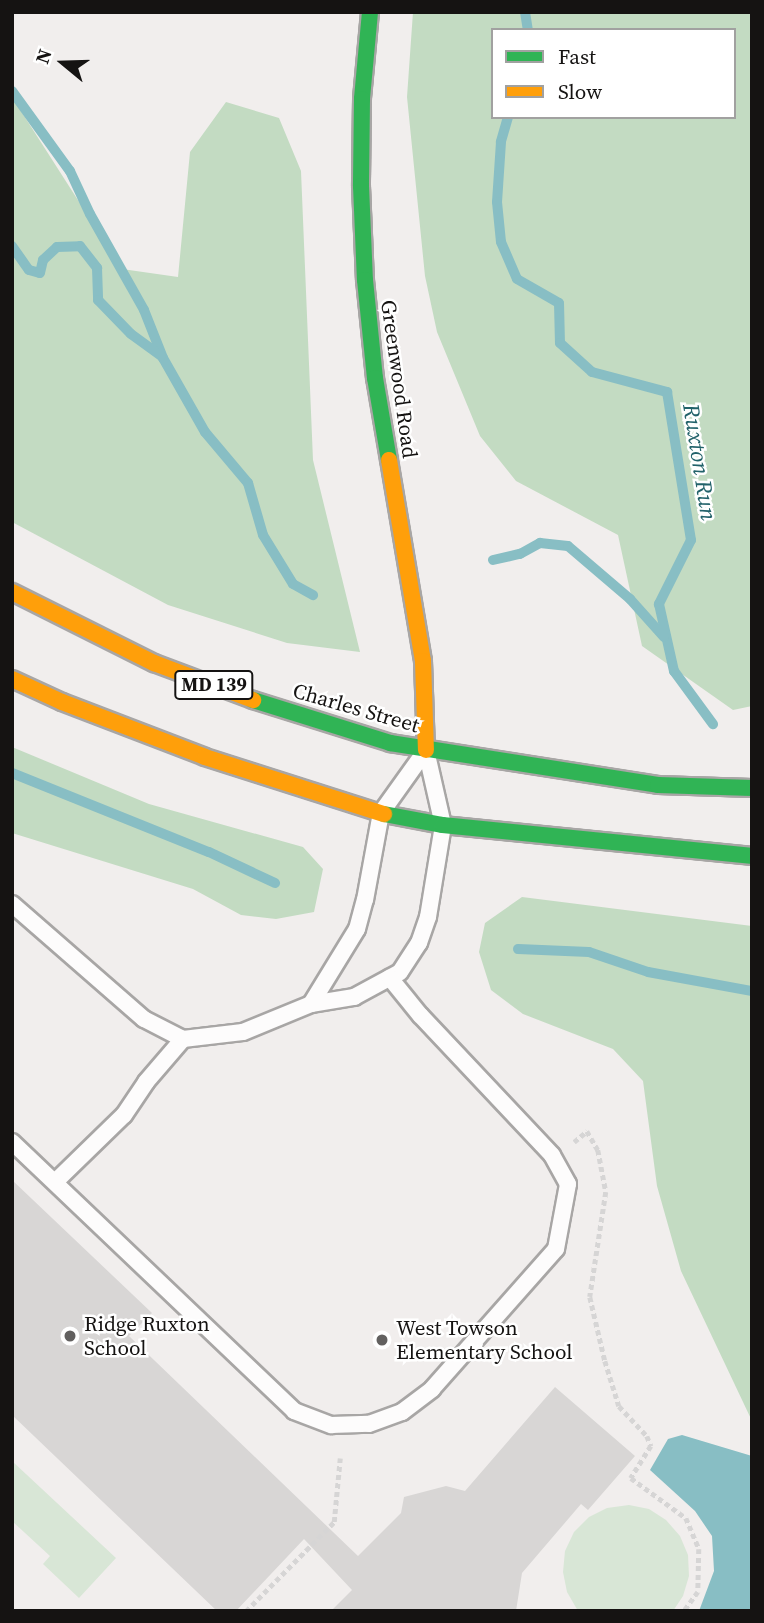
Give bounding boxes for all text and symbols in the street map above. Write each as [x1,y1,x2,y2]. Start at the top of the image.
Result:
north arrow [28,28,98,98]
legend [491,28,736,119]
text: Fast [558,42,596,71]
text: N [29,45,58,67]
text: Slow [558,77,602,106]
street label: Greenwood Road [375,298,423,460]
water label: Ruxton Run [677,402,723,522]
road number: MD 139 [174,670,254,700]
street label: Charles Street [290,678,422,738]
place label: Ridge Ruxton School [84,1311,210,1361]
place label: West Towson Elementary School [396,1315,573,1365]
marker: Ridge Ruxton School [62,1328,78,1344]
marker: West Towson Elementary School [374,1332,390,1348]

